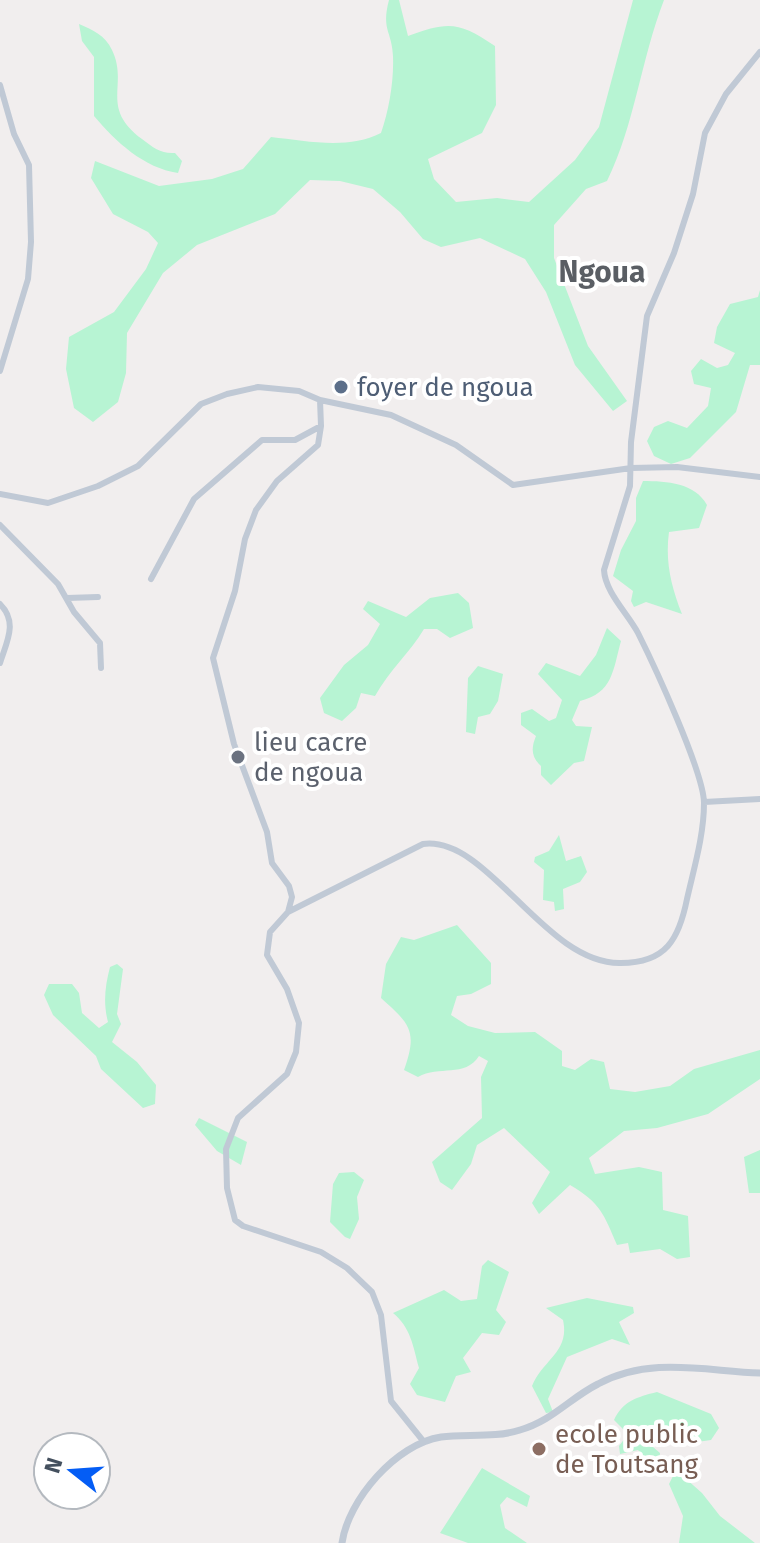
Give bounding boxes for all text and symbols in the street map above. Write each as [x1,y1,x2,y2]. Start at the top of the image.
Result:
district label: Ngoua [559,254,645,290]
place label: foyer de ngoua [357,372,534,403]
marker: foyer de ngoua [332,378,350,396]
place label: lieu cacre de ngoua [254,727,367,788]
marker: lieu cacre de ngoua [229,748,247,766]
place label: ecole public de Toutsang [555,1419,699,1480]
north arrow [32,1431,112,1511]
marker: ecole public de Toutsang [530,1440,548,1458]
text: N [38,1454,68,1476]

